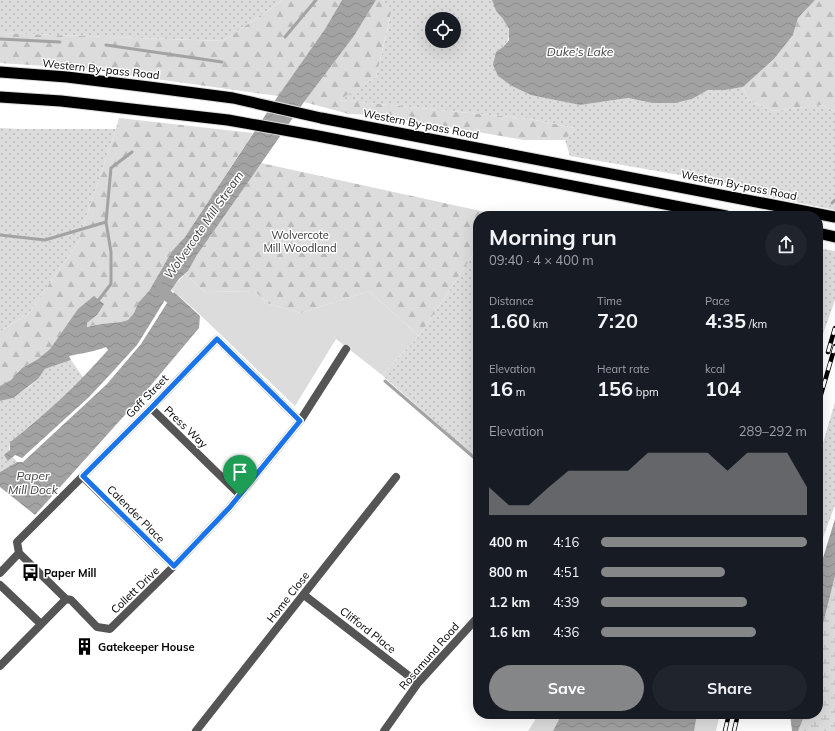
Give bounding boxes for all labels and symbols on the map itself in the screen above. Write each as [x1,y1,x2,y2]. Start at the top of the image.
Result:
water label: Duke's Lake [547,44,614,59]
street label: Western By-pass Road [42,56,160,82]
street label: Western By-pass Road [362,106,480,142]
street label: Western By-pass Road [680,167,798,203]
water label: Wolvercote Mill Stream [161,168,246,281]
park label: Wolvercote Mill Woodland [263,228,337,255]
street label: Goff Street [123,371,171,421]
street label: Press Way [161,403,211,451]
pin [223,455,257,496]
water label: Paper Mill Dock [8,468,59,497]
street label: Calender Place [104,482,168,546]
bus stop icon: Paper Mill [21,563,41,583]
street label: Collett Drive [108,564,162,616]
place label: Paper Mill [44,566,96,580]
street label: Home Close [264,569,312,625]
street label: Clifford Place [337,604,399,656]
street label: Rosamund Road [396,619,462,693]
building icon: Gatekeeper House [75,637,95,657]
place label: Gatekeeper House [98,640,194,654]

